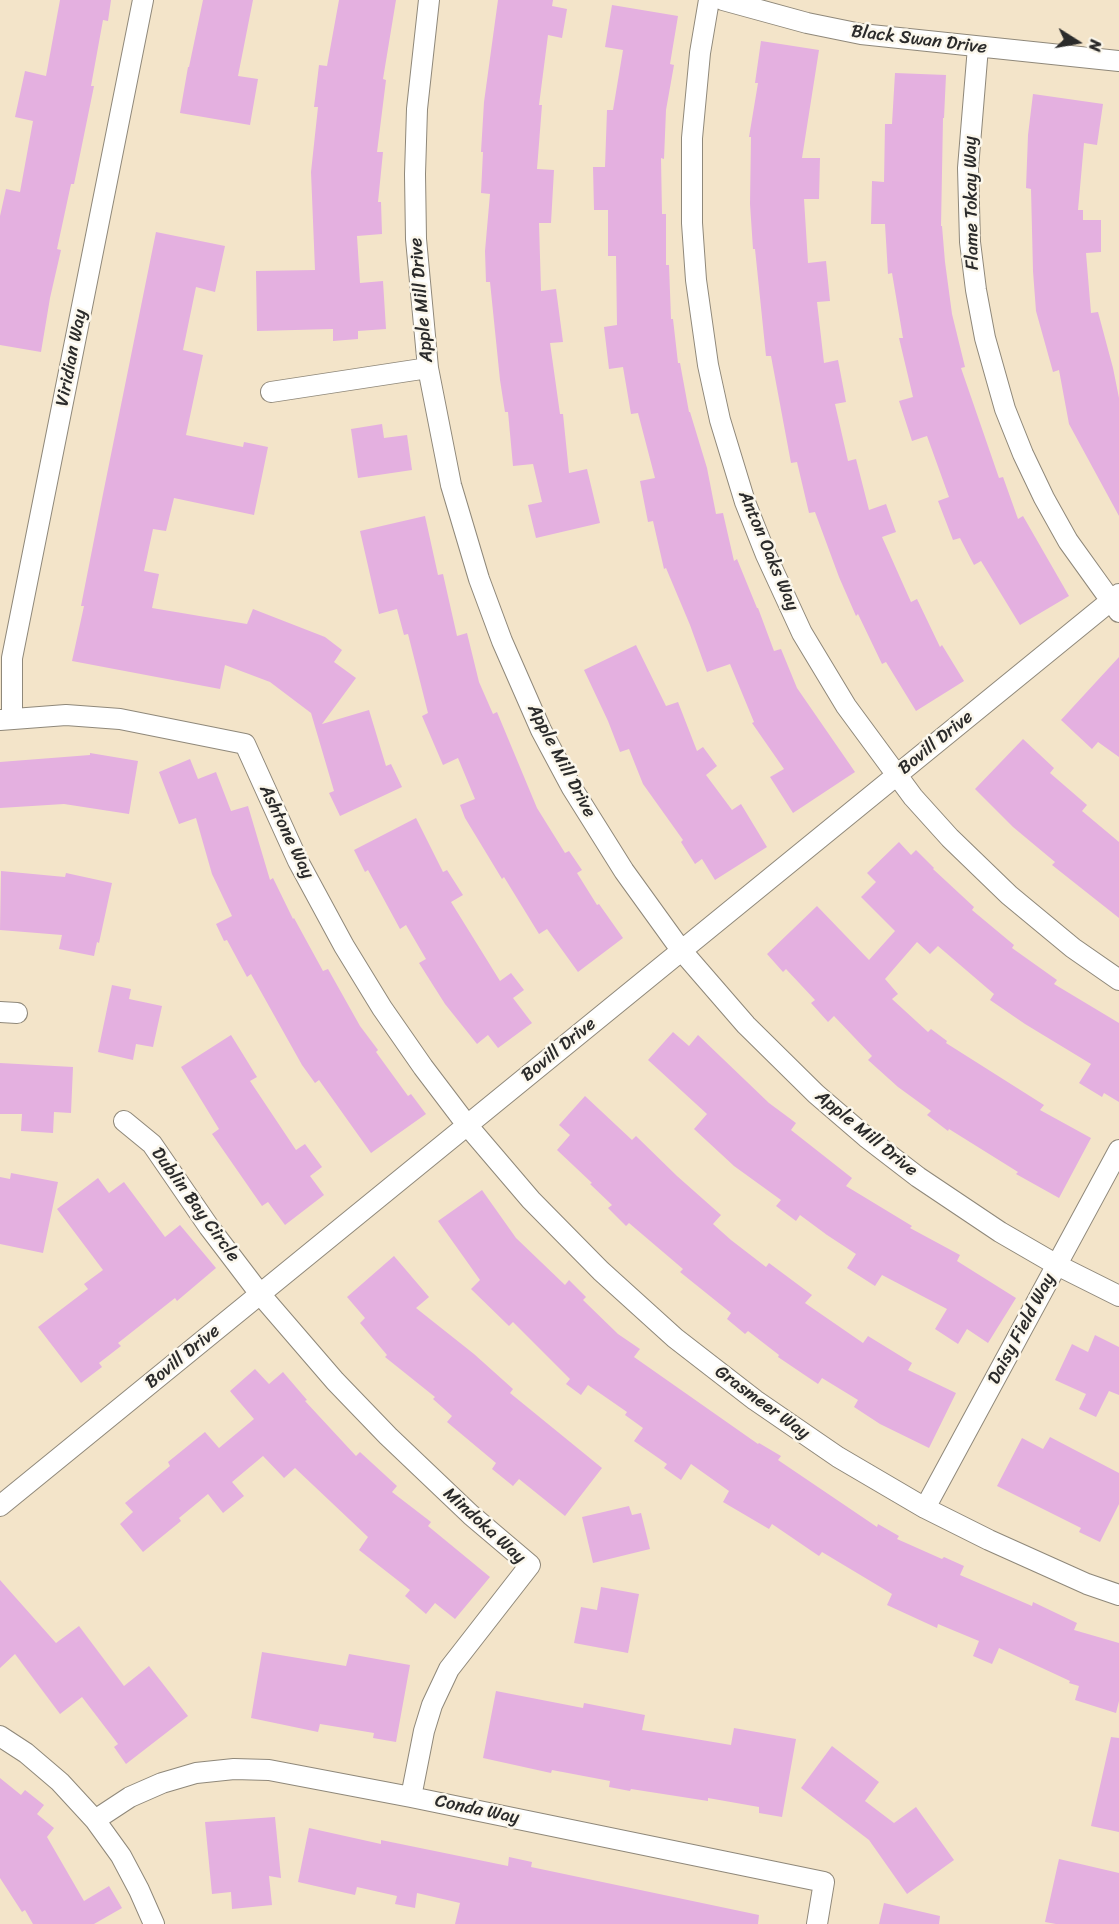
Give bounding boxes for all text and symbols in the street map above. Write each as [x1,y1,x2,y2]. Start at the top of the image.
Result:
north arrow [1047,12,1107,72]
street label: Black Swan Drive [850,21,988,59]
text: N [1080,37,1110,54]
street label: Flame Tokay Way [960,136,984,270]
street label: Apple Mill Drive [406,237,438,363]
street label: Viridian Way [52,308,92,408]
street label: Anton Oaks Way [733,488,803,614]
street label: Apple Mill Drive [522,701,600,821]
street label: Bovill Drive [894,706,978,780]
street label: Ashtone Way [254,782,318,882]
street label: Bovill Drive [517,1013,601,1087]
street label: Apple Mill Drive [811,1086,921,1182]
street label: Dublin Bay Circle [146,1144,244,1266]
street label: Daisy Field Way [984,1270,1060,1388]
street label: Bovill Drive [141,1320,225,1394]
street label: Grasmeer Way [710,1361,814,1445]
street label: Mindoka Way [438,1483,530,1569]
street label: Conda Way [433,1791,521,1829]

